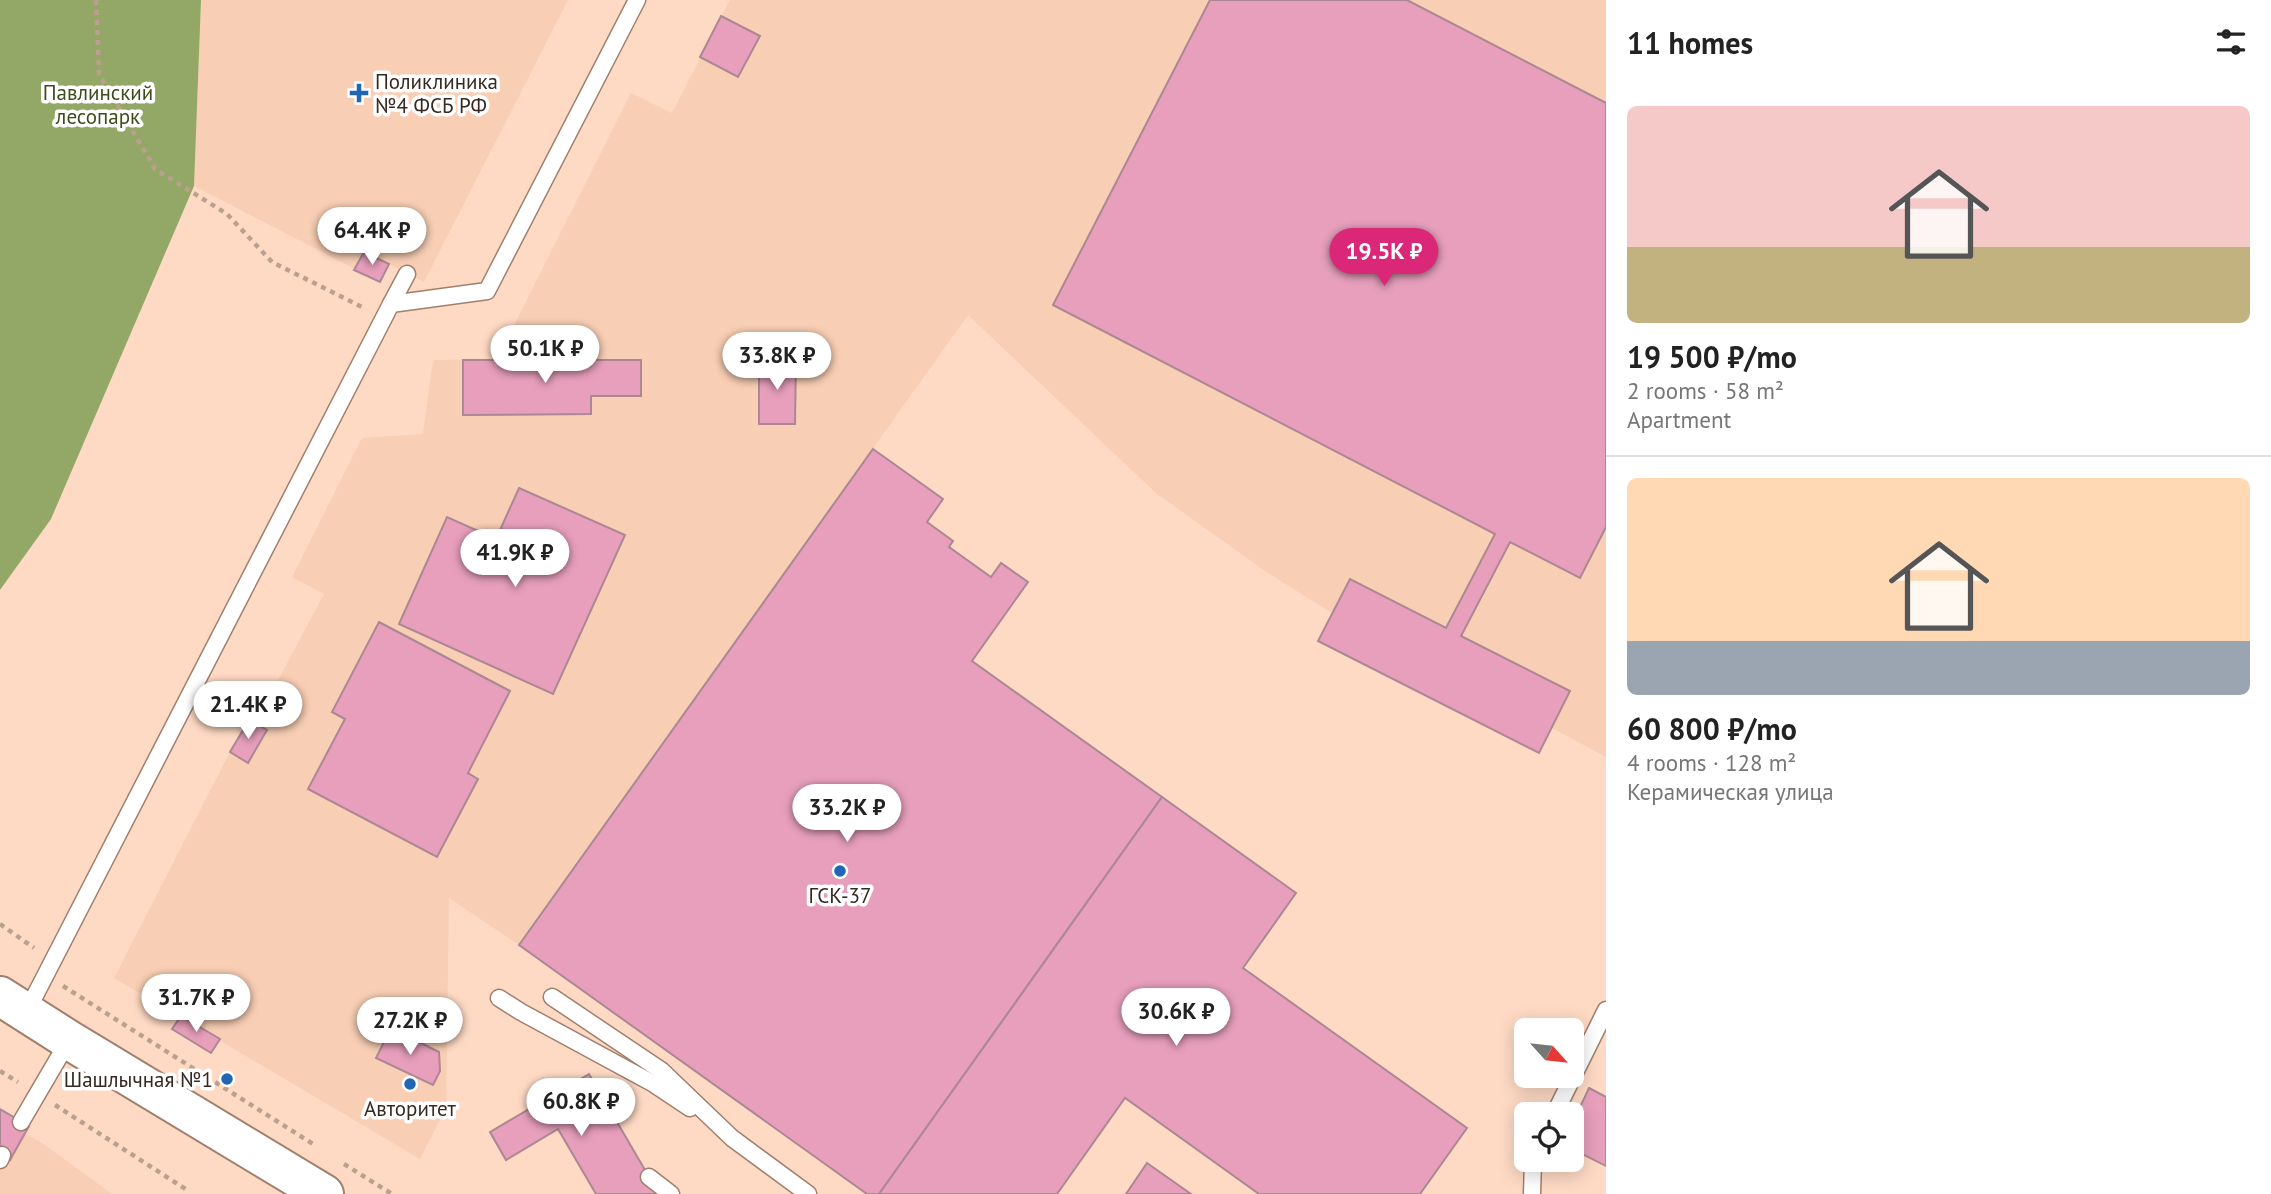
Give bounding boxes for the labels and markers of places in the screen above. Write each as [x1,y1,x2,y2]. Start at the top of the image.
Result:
place label: Поликлиника №4 ФСБ РФ [375,68,498,119]
marker: Поликлиника №4 ФСБ РФ [349,83,369,103]
pin: 64.4K ₽ [307,208,437,267]
pin: 19.5K ₽ [1319,229,1449,288]
pin: 50.1K ₽ [480,326,610,385]
pin: 33.8K ₽ [712,332,842,392]
pin: 41.9K ₽ [450,530,580,589]
pin: 21.4K ₽ [183,682,313,741]
pin: 33.2K ₽ [782,784,912,844]
marker: ГСК-37 [832,863,848,879]
place label: ГСК-37 [809,882,871,909]
pin: 31.7K ₽ [131,974,261,1034]
pin: 30.6K ₽ [1111,988,1241,1048]
pin: 27.2K ₽ [345,998,475,1057]
place label: Шашлычная №1 [64,1066,213,1093]
marker: Шашлычная №1 [219,1071,235,1087]
marker: Авторитет [402,1076,418,1092]
pin: 60.8K ₽ [516,1078,646,1138]
place label: Авторитет [364,1095,457,1122]

